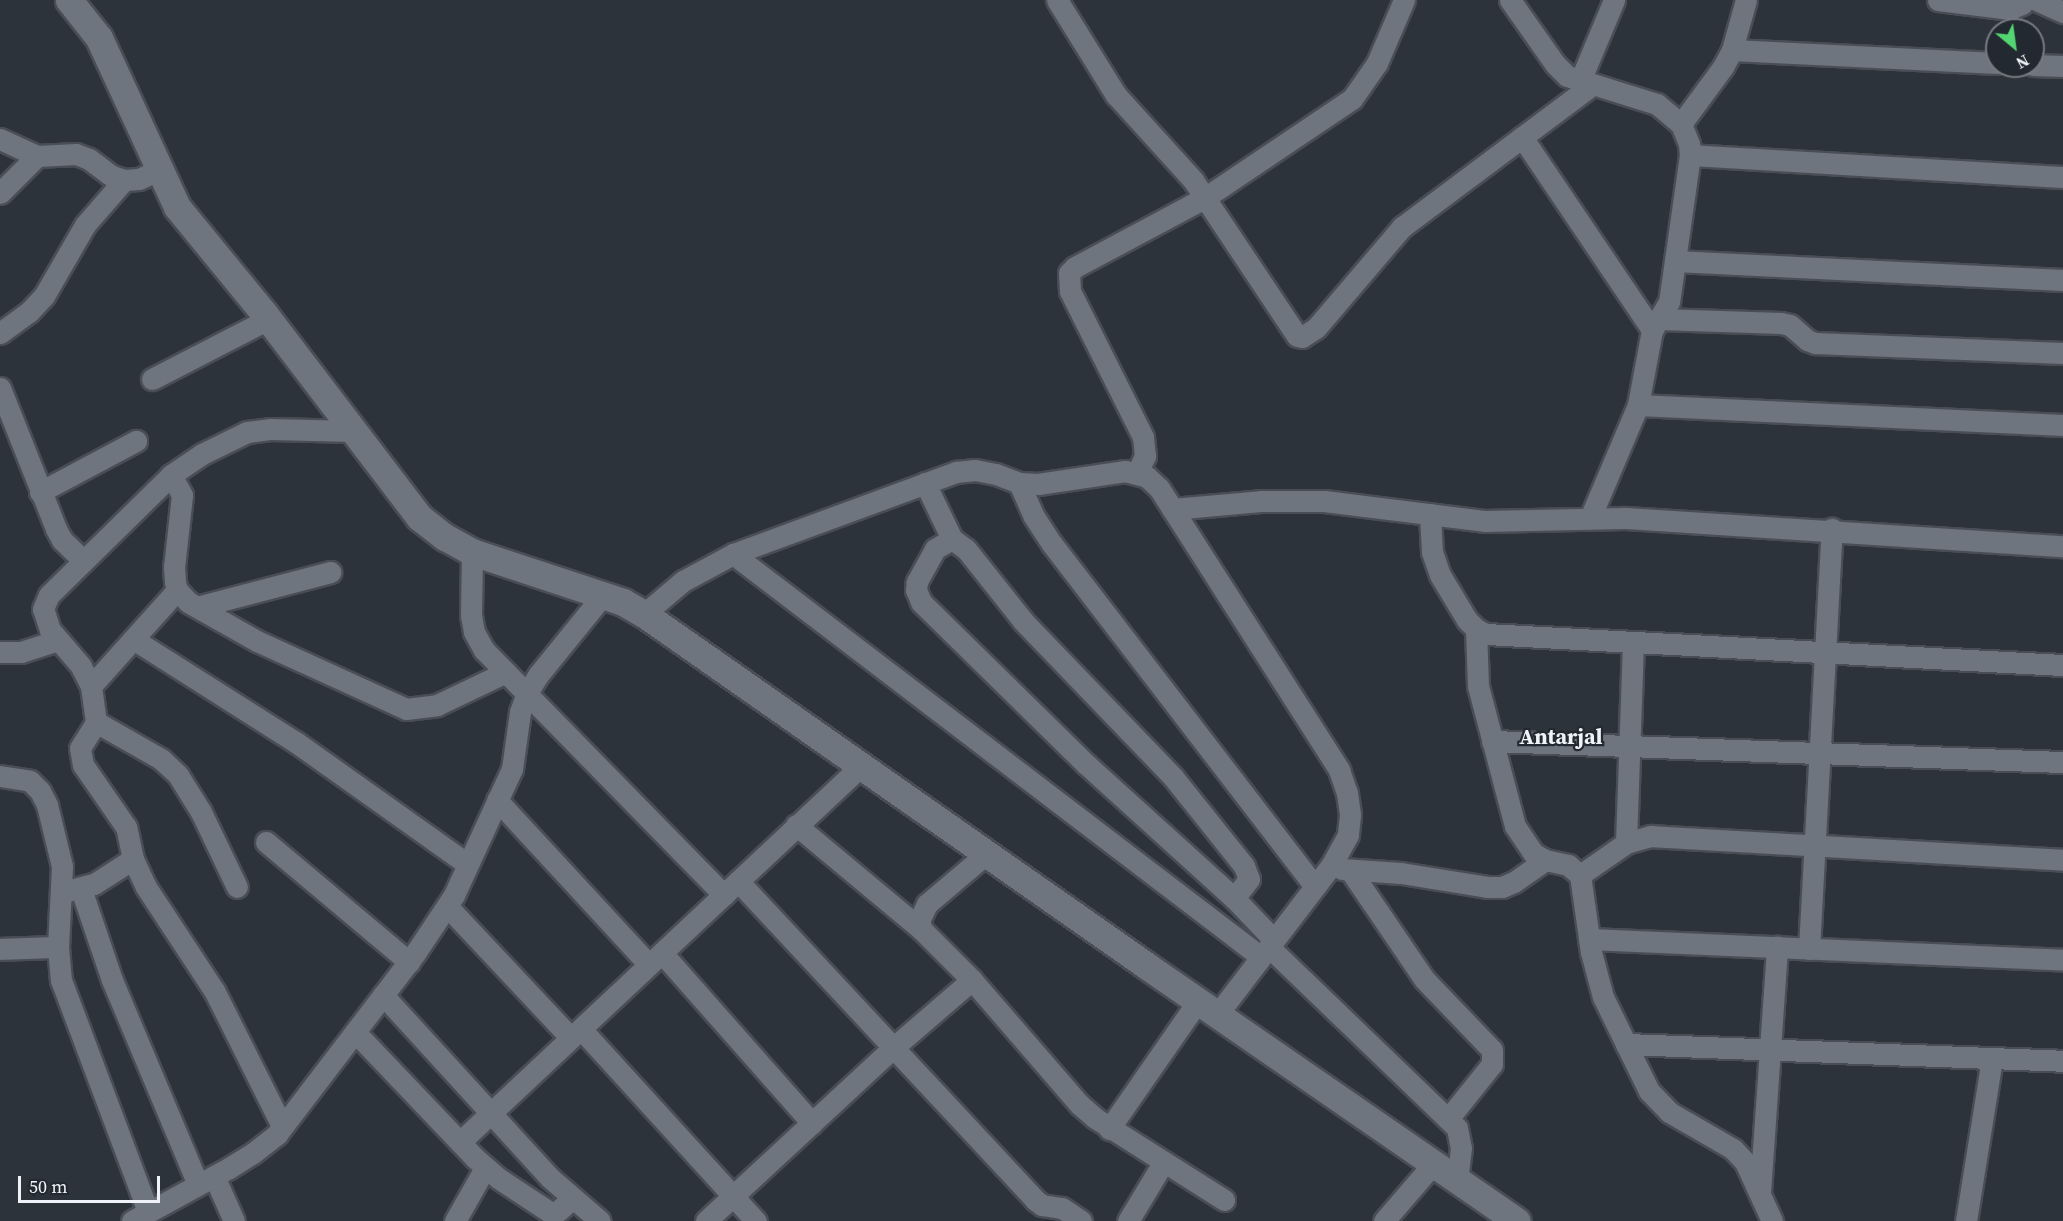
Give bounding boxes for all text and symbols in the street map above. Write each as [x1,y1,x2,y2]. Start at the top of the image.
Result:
north arrow [1985,18,2045,78]
text: N [2012,50,2033,74]
district label: Antarjal [1519,724,1603,750]
scale bar [21,1164,164,1202]
text: 50 m [29,1174,67,1199]

